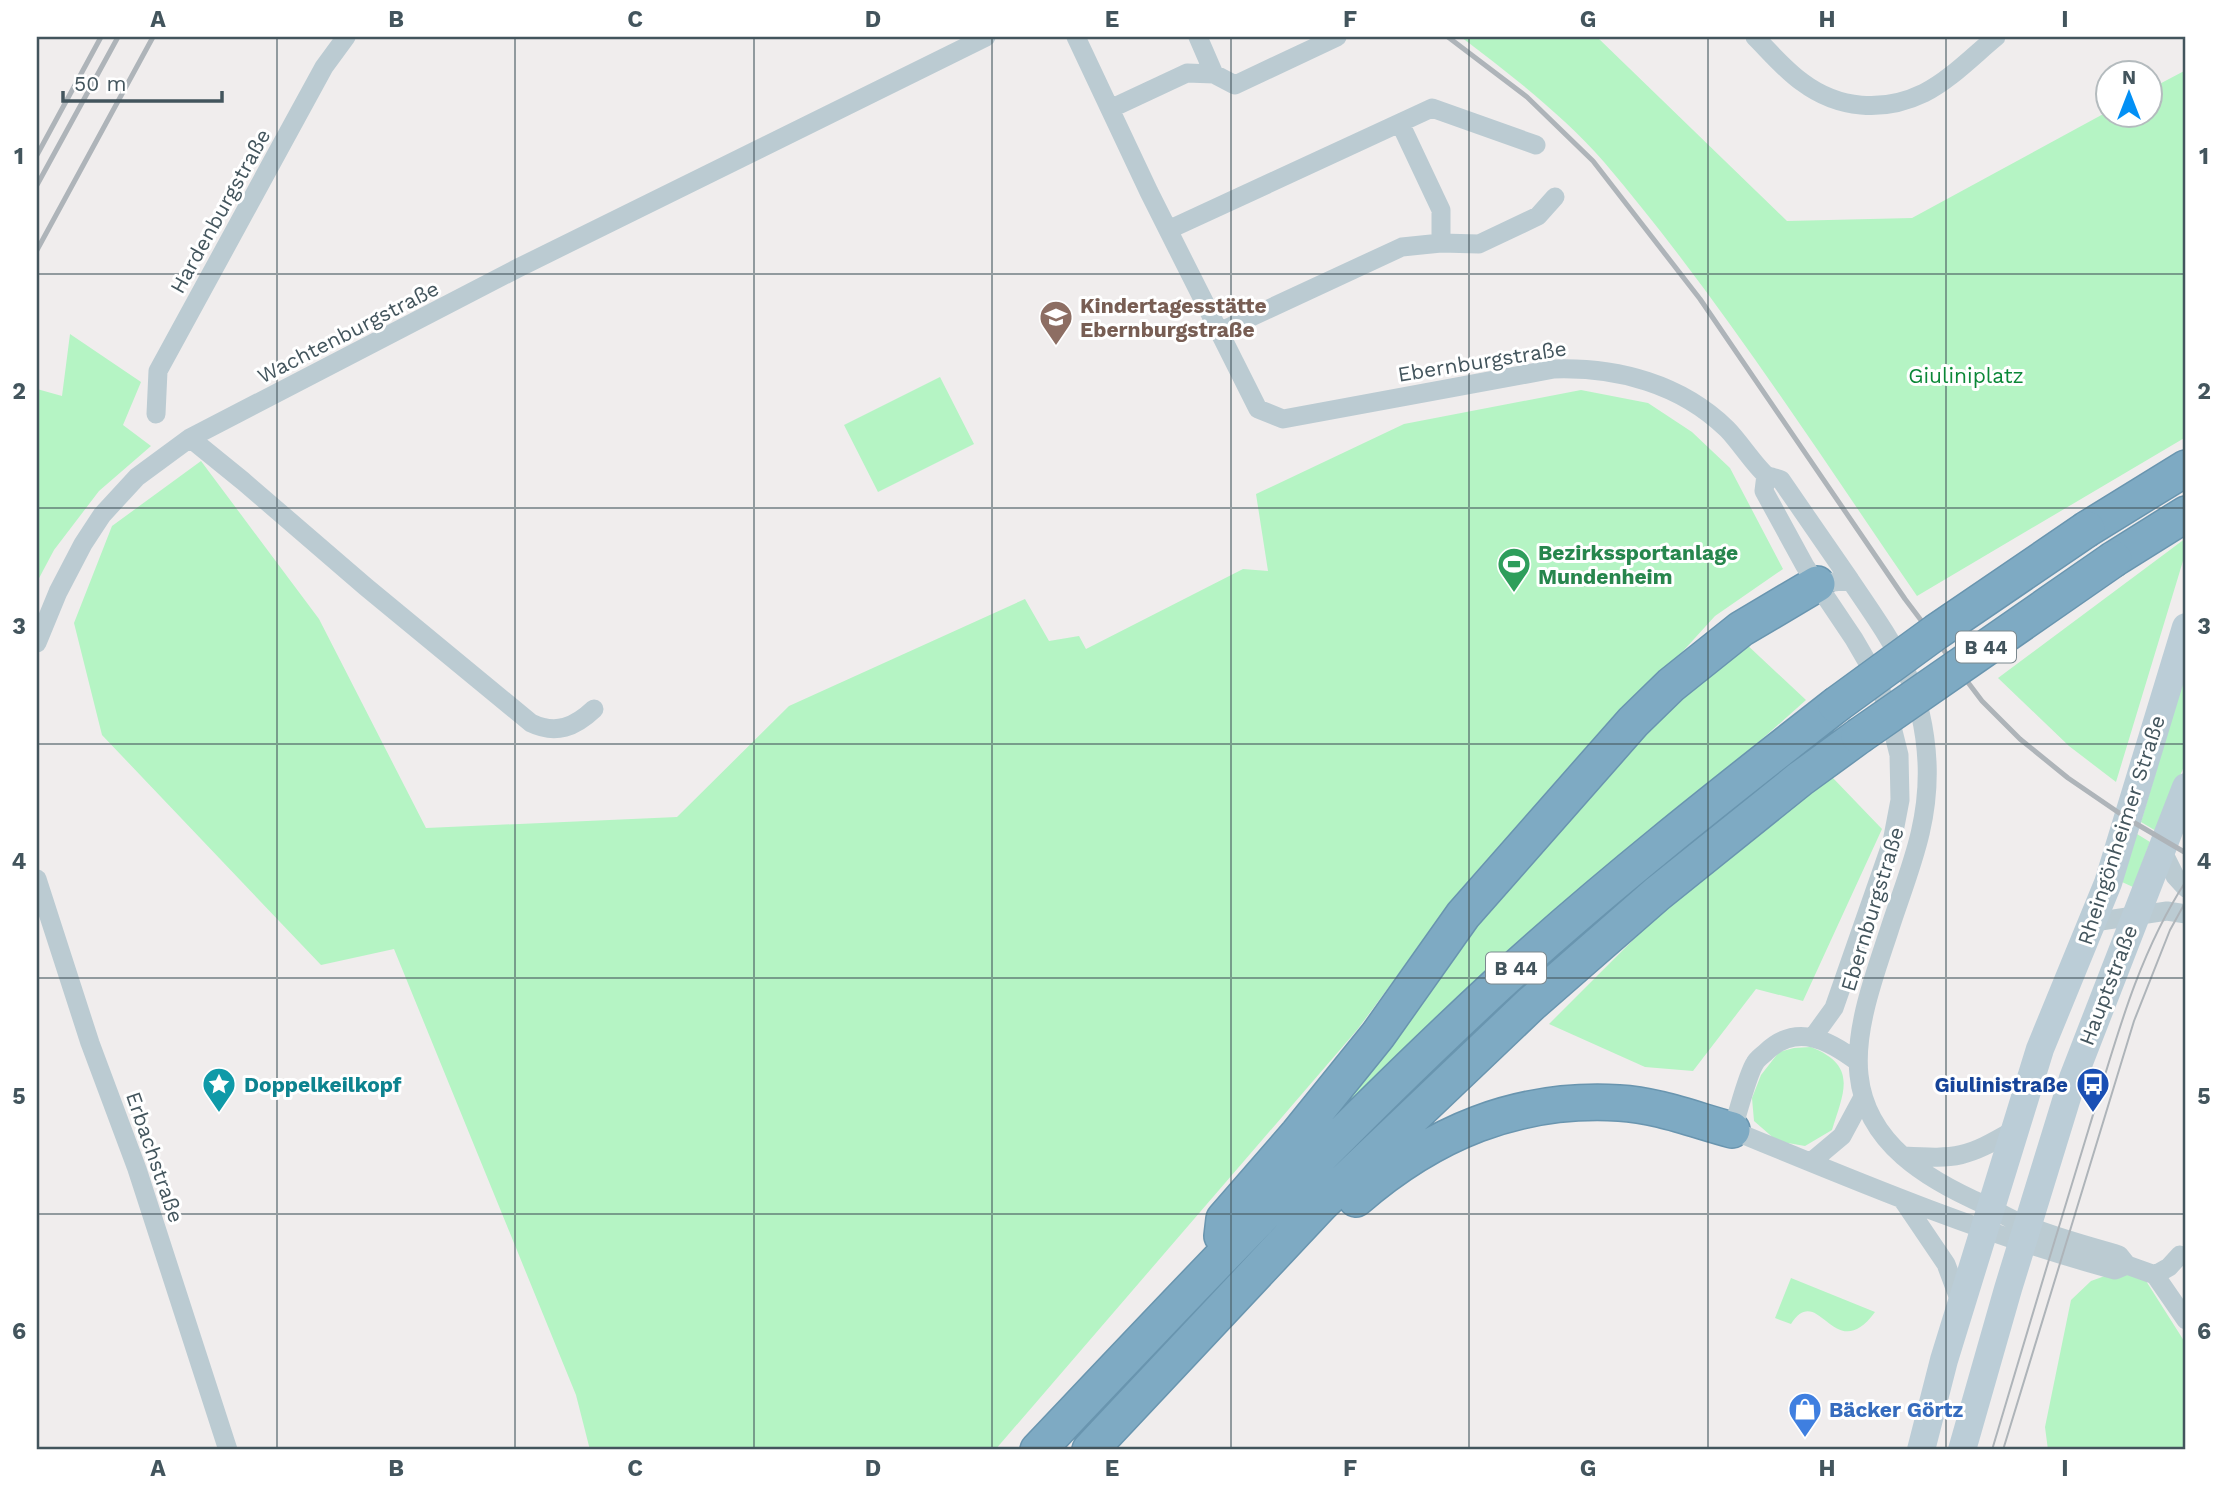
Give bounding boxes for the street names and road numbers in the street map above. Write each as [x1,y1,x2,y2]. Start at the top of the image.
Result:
street label: Hardenburgstraße [164,124,276,298]
street label: Wachtenburgstraße [253,275,443,389]
street label: Ebernburgstraße [1396,335,1568,387]
road number: B 44 [1956,632,2016,662]
street label: Rheingönheimer Straße [2072,712,2170,948]
street label: Ebernburgstraße [1835,824,1909,994]
street label: Hauptstraße [2074,921,2142,1049]
road number: B 44 [1486,952,1546,984]
street label: Erbachstraße [121,1088,189,1226]

